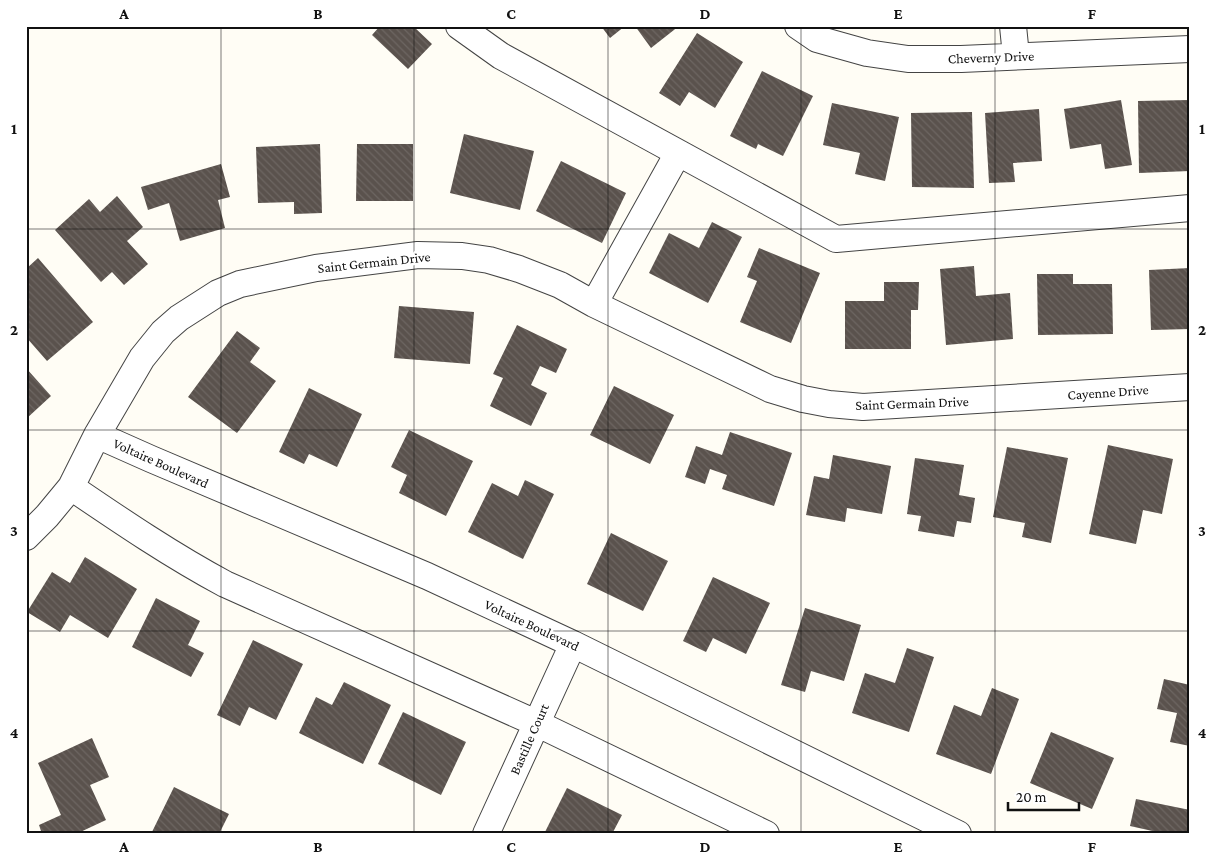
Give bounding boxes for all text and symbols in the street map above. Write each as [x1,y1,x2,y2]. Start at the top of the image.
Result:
text: A [118,5,129,22]
text: B [313,5,323,22]
text: C [506,5,516,22]
text: D [699,5,711,22]
text: E [893,5,903,22]
text: F [1088,5,1097,22]
street label: Cheverny Drive [948,47,1034,67]
text: 1 [11,120,17,137]
text: 1 [1199,120,1205,137]
street label: Saint Germain Drive [317,248,431,276]
text: 2 [10,321,18,338]
text: 2 [1198,321,1206,338]
street label: Cayenne Drive [1067,381,1149,403]
street label: Saint Germain Drive [855,393,969,413]
street label: Voltaire Boulevard [111,435,212,491]
text: 3 [10,522,18,539]
text: 3 [1198,522,1206,539]
street label: Voltaire Boulevard [482,596,583,654]
street label: Bastille Court [506,701,552,777]
text: 4 [10,724,19,741]
text: 4 [1198,724,1207,741]
scale bar [1008,780,1080,812]
text: 20 m [1016,789,1047,805]
text: A [118,838,129,855]
text: B [313,838,323,855]
text: C [506,838,516,855]
text: D [699,838,711,855]
text: E [893,838,903,855]
text: F [1088,838,1097,855]

